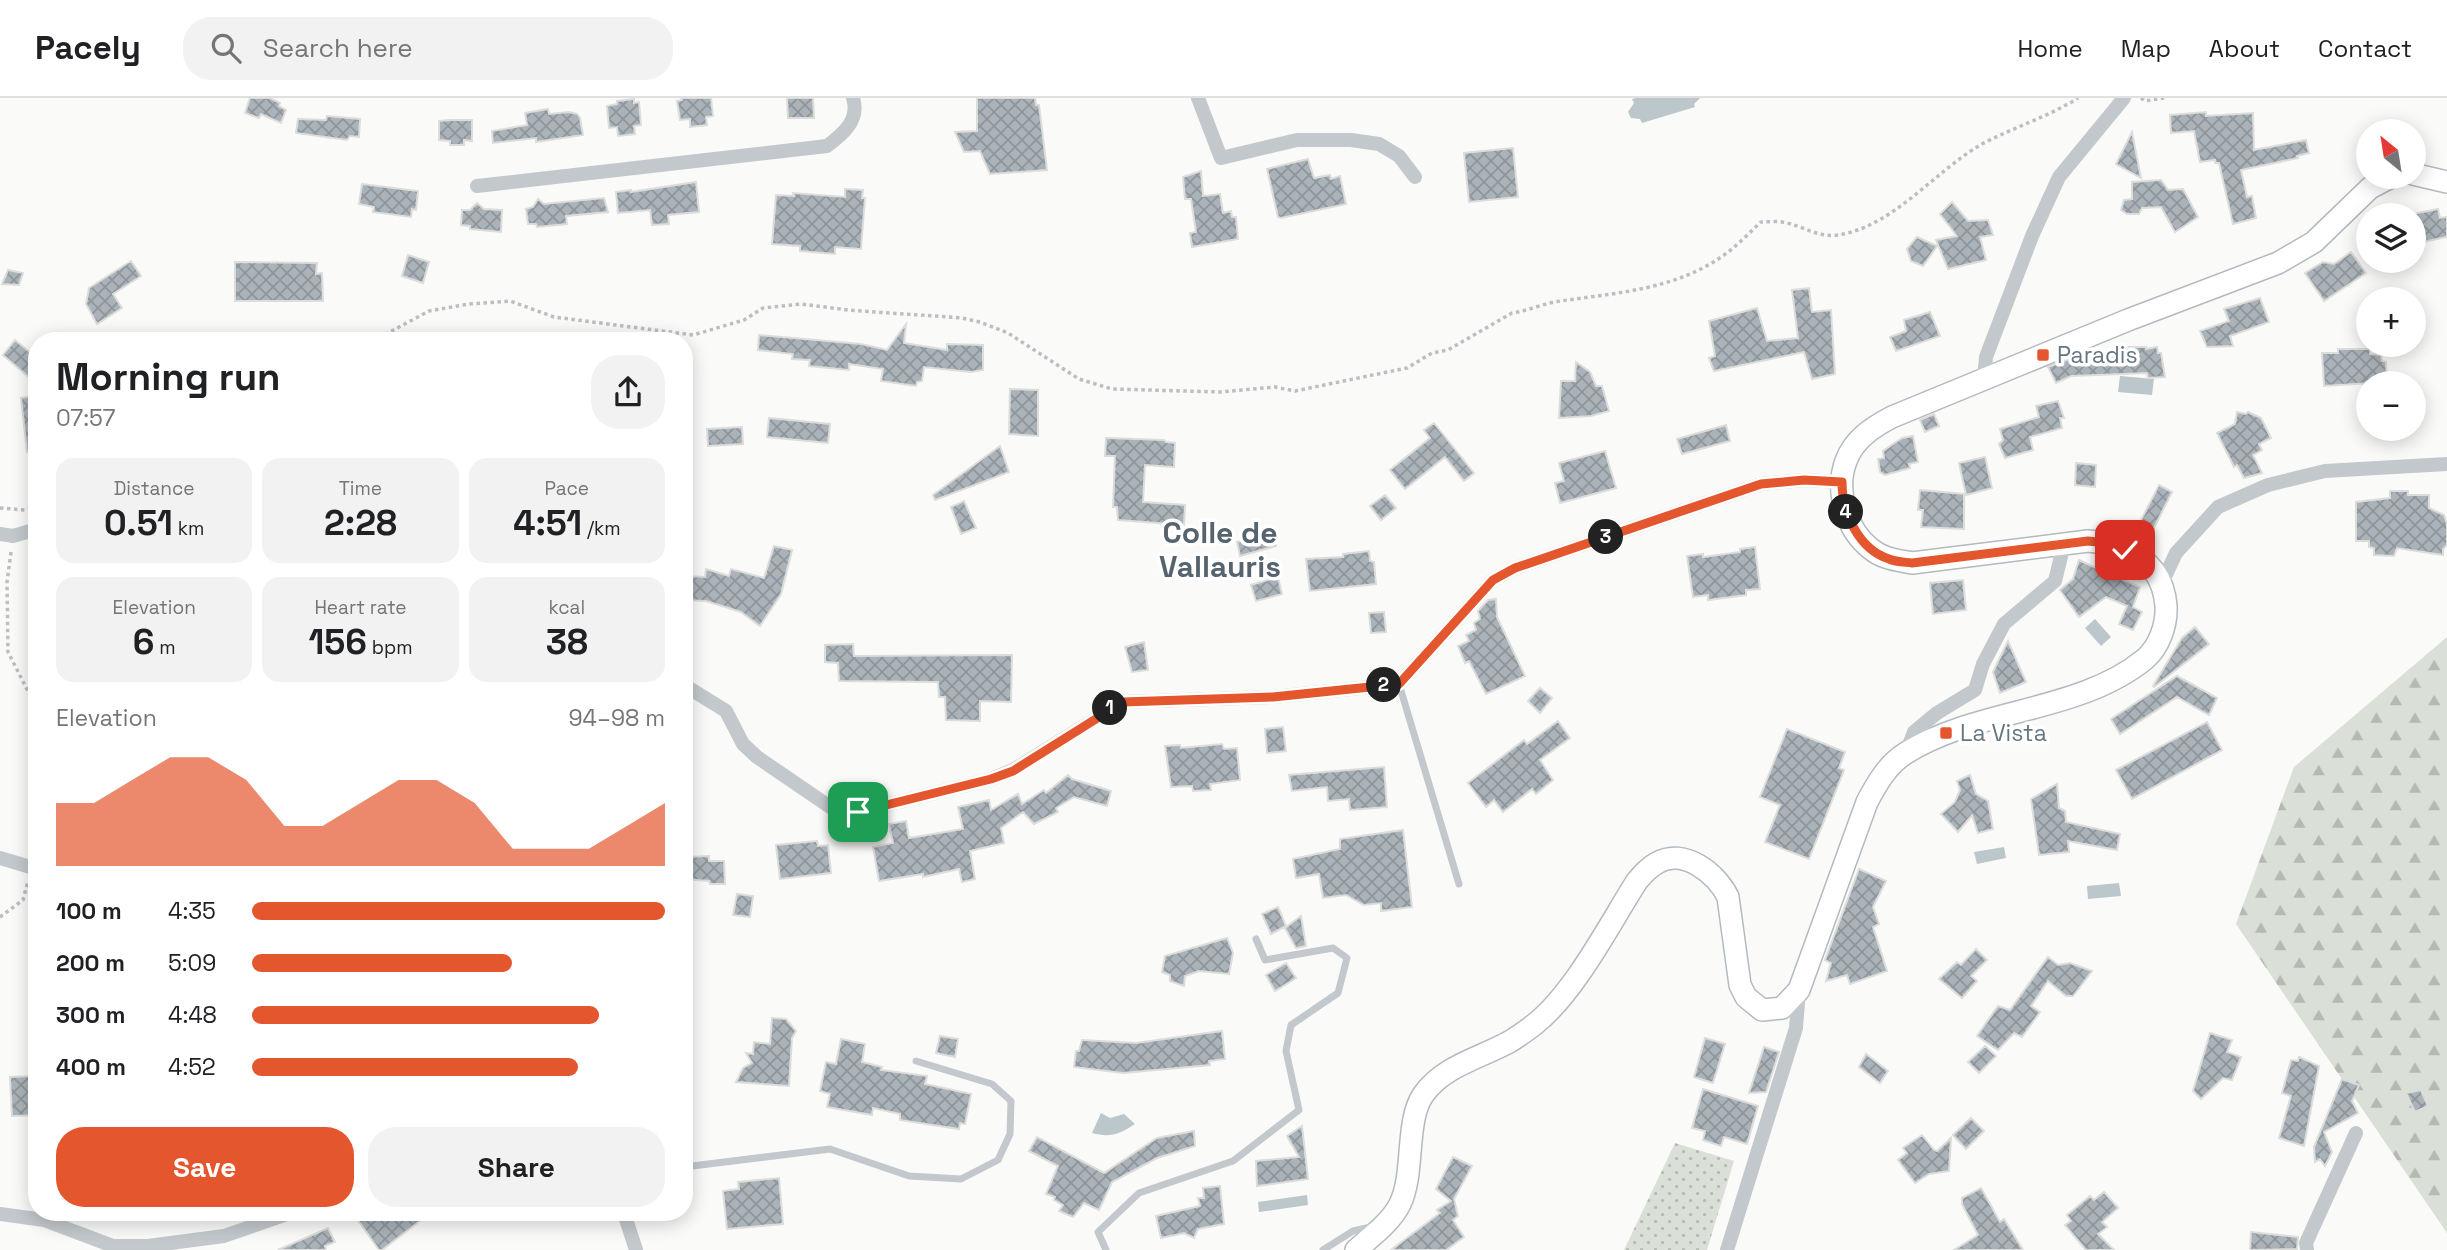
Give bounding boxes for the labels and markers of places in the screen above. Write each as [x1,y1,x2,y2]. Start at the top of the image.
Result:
place label: Paradis [2057,340,2138,370]
marker: Paradis [2035,347,2051,363]
pin: 4 [1828,494,1864,530]
pin: 3 [1588,520,1624,555]
pin [2095,520,2155,580]
pin: 2 [1366,668,1402,702]
pin: 1 [1092,690,1128,726]
place label: La Vista [1960,718,2047,748]
marker: La Vista [1938,725,1954,741]
pin [828,782,888,842]

